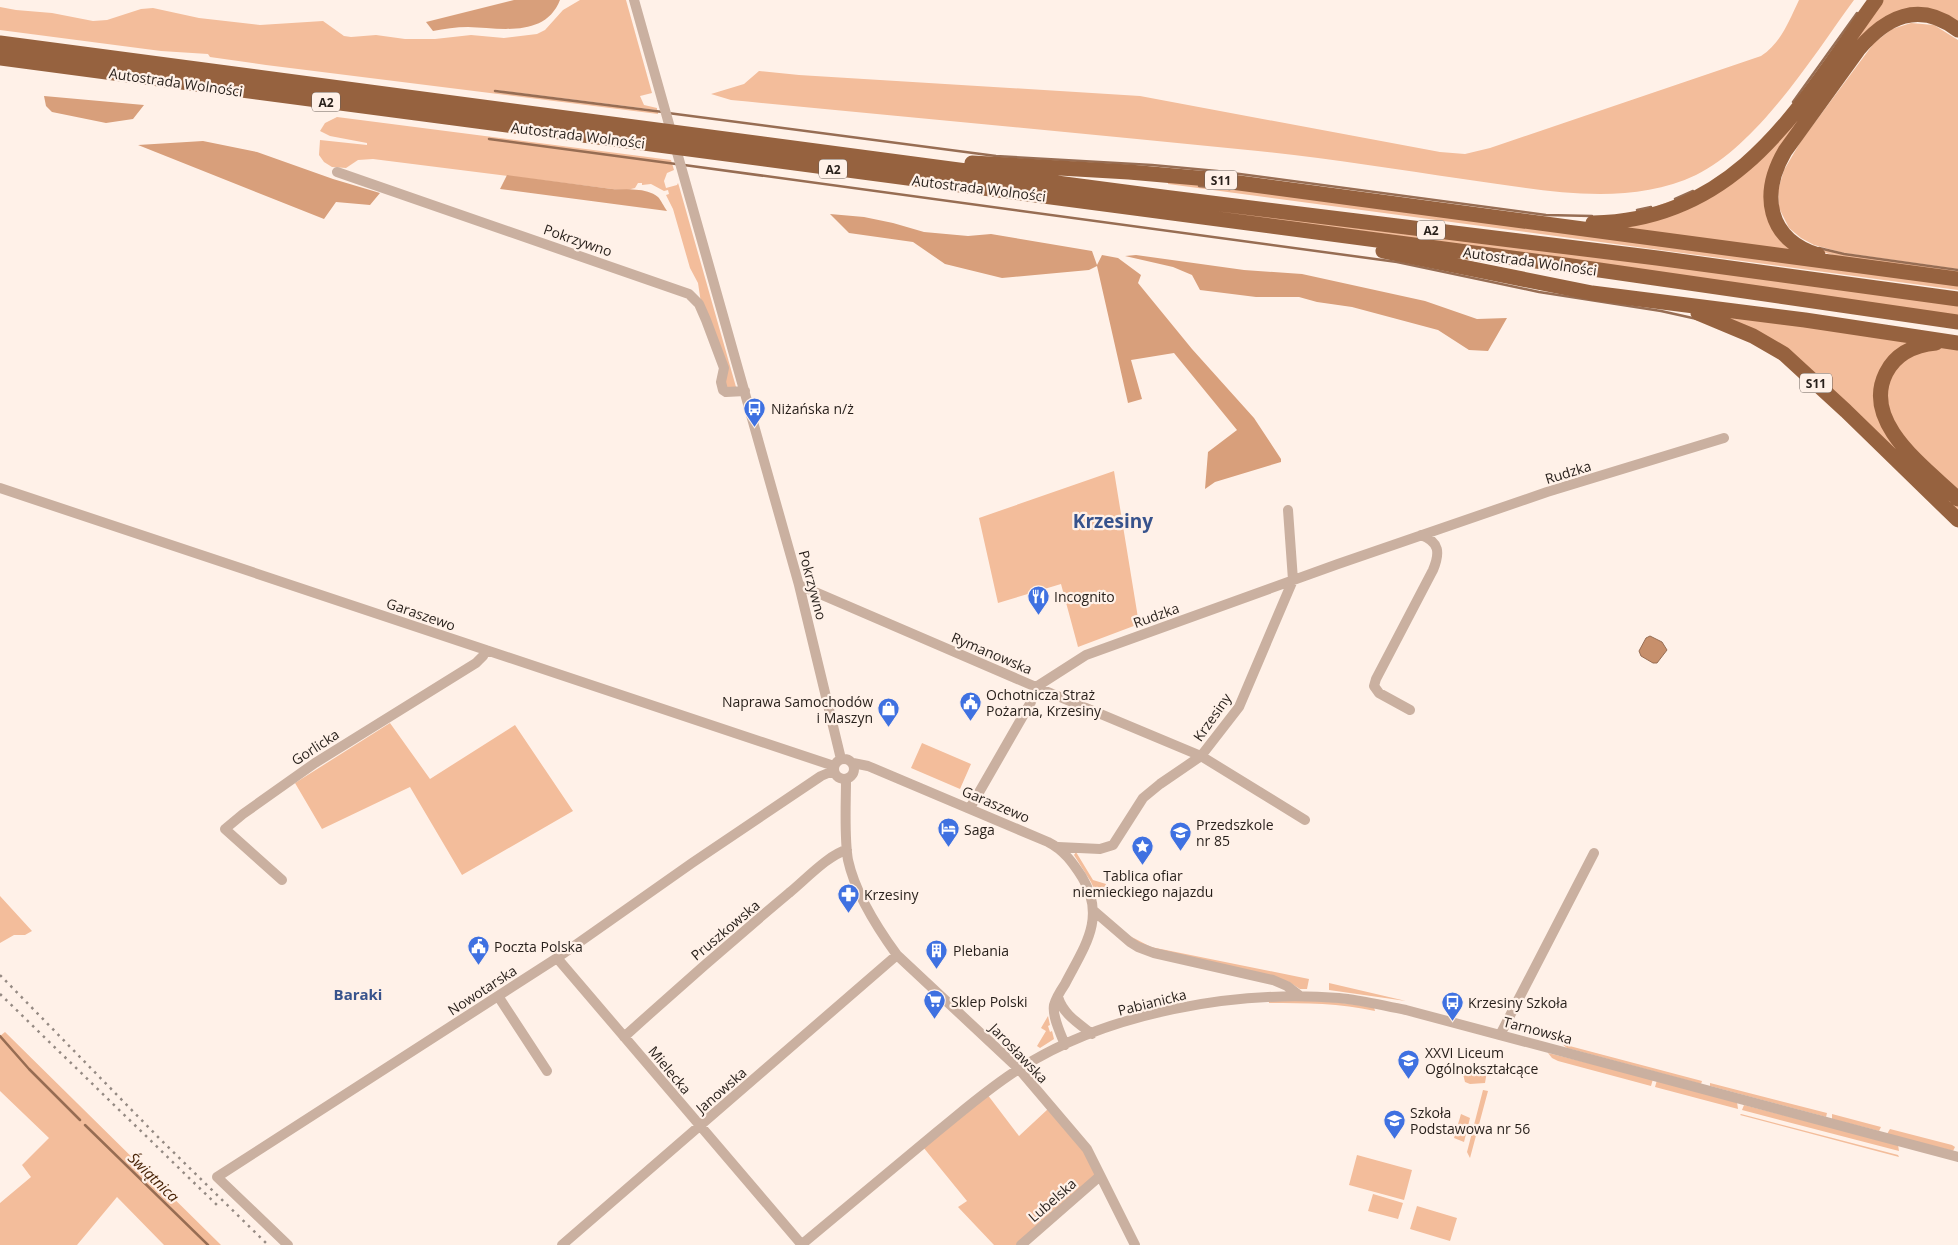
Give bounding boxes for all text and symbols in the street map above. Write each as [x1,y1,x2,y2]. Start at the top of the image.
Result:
street label: Autostrada Wolności [108,63,244,101]
road number: A2 [312,92,340,111]
street label: Autostrada Wolności [510,117,646,153]
road number: A2 [819,160,847,178]
street label: Autostrada Wolności [911,170,1047,206]
road number: S11 [1205,170,1237,190]
street label: Pokrzywno [541,219,615,261]
road number: A2 [1417,220,1445,240]
street label: Autostrada Wolności [1462,242,1598,280]
road number: S11 [1800,373,1832,392]
bus stop icon: Niżańska n/ż [743,396,767,427]
place label: Niżańska n/ż [771,399,854,418]
street label: Rudzka [1543,456,1593,488]
district label: Krzesiny [1073,508,1153,534]
street label: Pokrzywno [795,548,831,622]
restaurant icon: Incognito [1026,584,1050,615]
place label: Incognito [1054,587,1115,606]
street label: Garaszewo [384,593,458,635]
street label: Rudzka [1130,598,1182,632]
street label: Rymanowska [949,627,1035,679]
place label: Ochotnicza Straż Pożarna, Krzesiny [986,685,1102,720]
street label: Krzesiny [1189,688,1236,745]
public building icon: Ochotnicza Straż Pożarna, Krzesiny [958,690,982,721]
place label: Naprawa Samochodów i Maszyn [722,692,873,727]
shop icon: Naprawa Samochodów i Maszyn [877,697,901,728]
street label: Gorlicka [288,725,342,769]
street label: Garaszewo [959,781,1033,827]
place label: Przedszkole nr 85 [1196,815,1274,850]
hotel icon: Saga [936,817,960,848]
place label: Saga [964,820,995,839]
school or university icon: Przedszkole nr 85 [1168,820,1192,851]
place icon: Tablica ofiar niemieckiego najazdu [1131,835,1155,866]
place label: Tablica ofiar niemieckiego najazdu [1073,866,1213,901]
pharmacy icon: Krzesiny [836,882,860,913]
place label: Krzesiny [864,885,920,904]
street label: Pruszkowska [687,896,763,964]
public building icon: Poczta Polska [466,934,490,965]
place label: Poczta Polska [494,937,583,956]
building icon: Plebania [925,938,949,969]
place label: Plebania [953,941,1009,960]
street label: Nowotarska [444,961,520,1019]
district label: Baraki [334,984,382,1004]
street label: Pabianicka [1116,984,1188,1020]
supermarket icon: Sklep Polski [923,989,947,1020]
bus stop icon: Krzesiny Szkoła [1440,990,1464,1021]
place label: Sklep Polski [951,992,1028,1011]
place label: Krzesiny Szkoła [1468,993,1568,1012]
street label: Tarnowska [1501,1012,1575,1048]
street label: Jarosławska [984,1018,1052,1087]
street label: Mielecka [644,1042,696,1098]
place label: XXVI Liceum Ogólnokształcące [1425,1043,1539,1078]
school or university icon: XXVI Liceum Ogólnokształcące [1397,1048,1421,1079]
street label: Janowska [690,1063,750,1119]
place label: Szkoła Podstawowa nr 56 [1410,1103,1530,1138]
school or university icon: Szkoła Podstawowa nr 56 [1382,1108,1406,1139]
water label: Świątnica [124,1148,184,1207]
street label: Lubelska [1024,1174,1080,1226]

